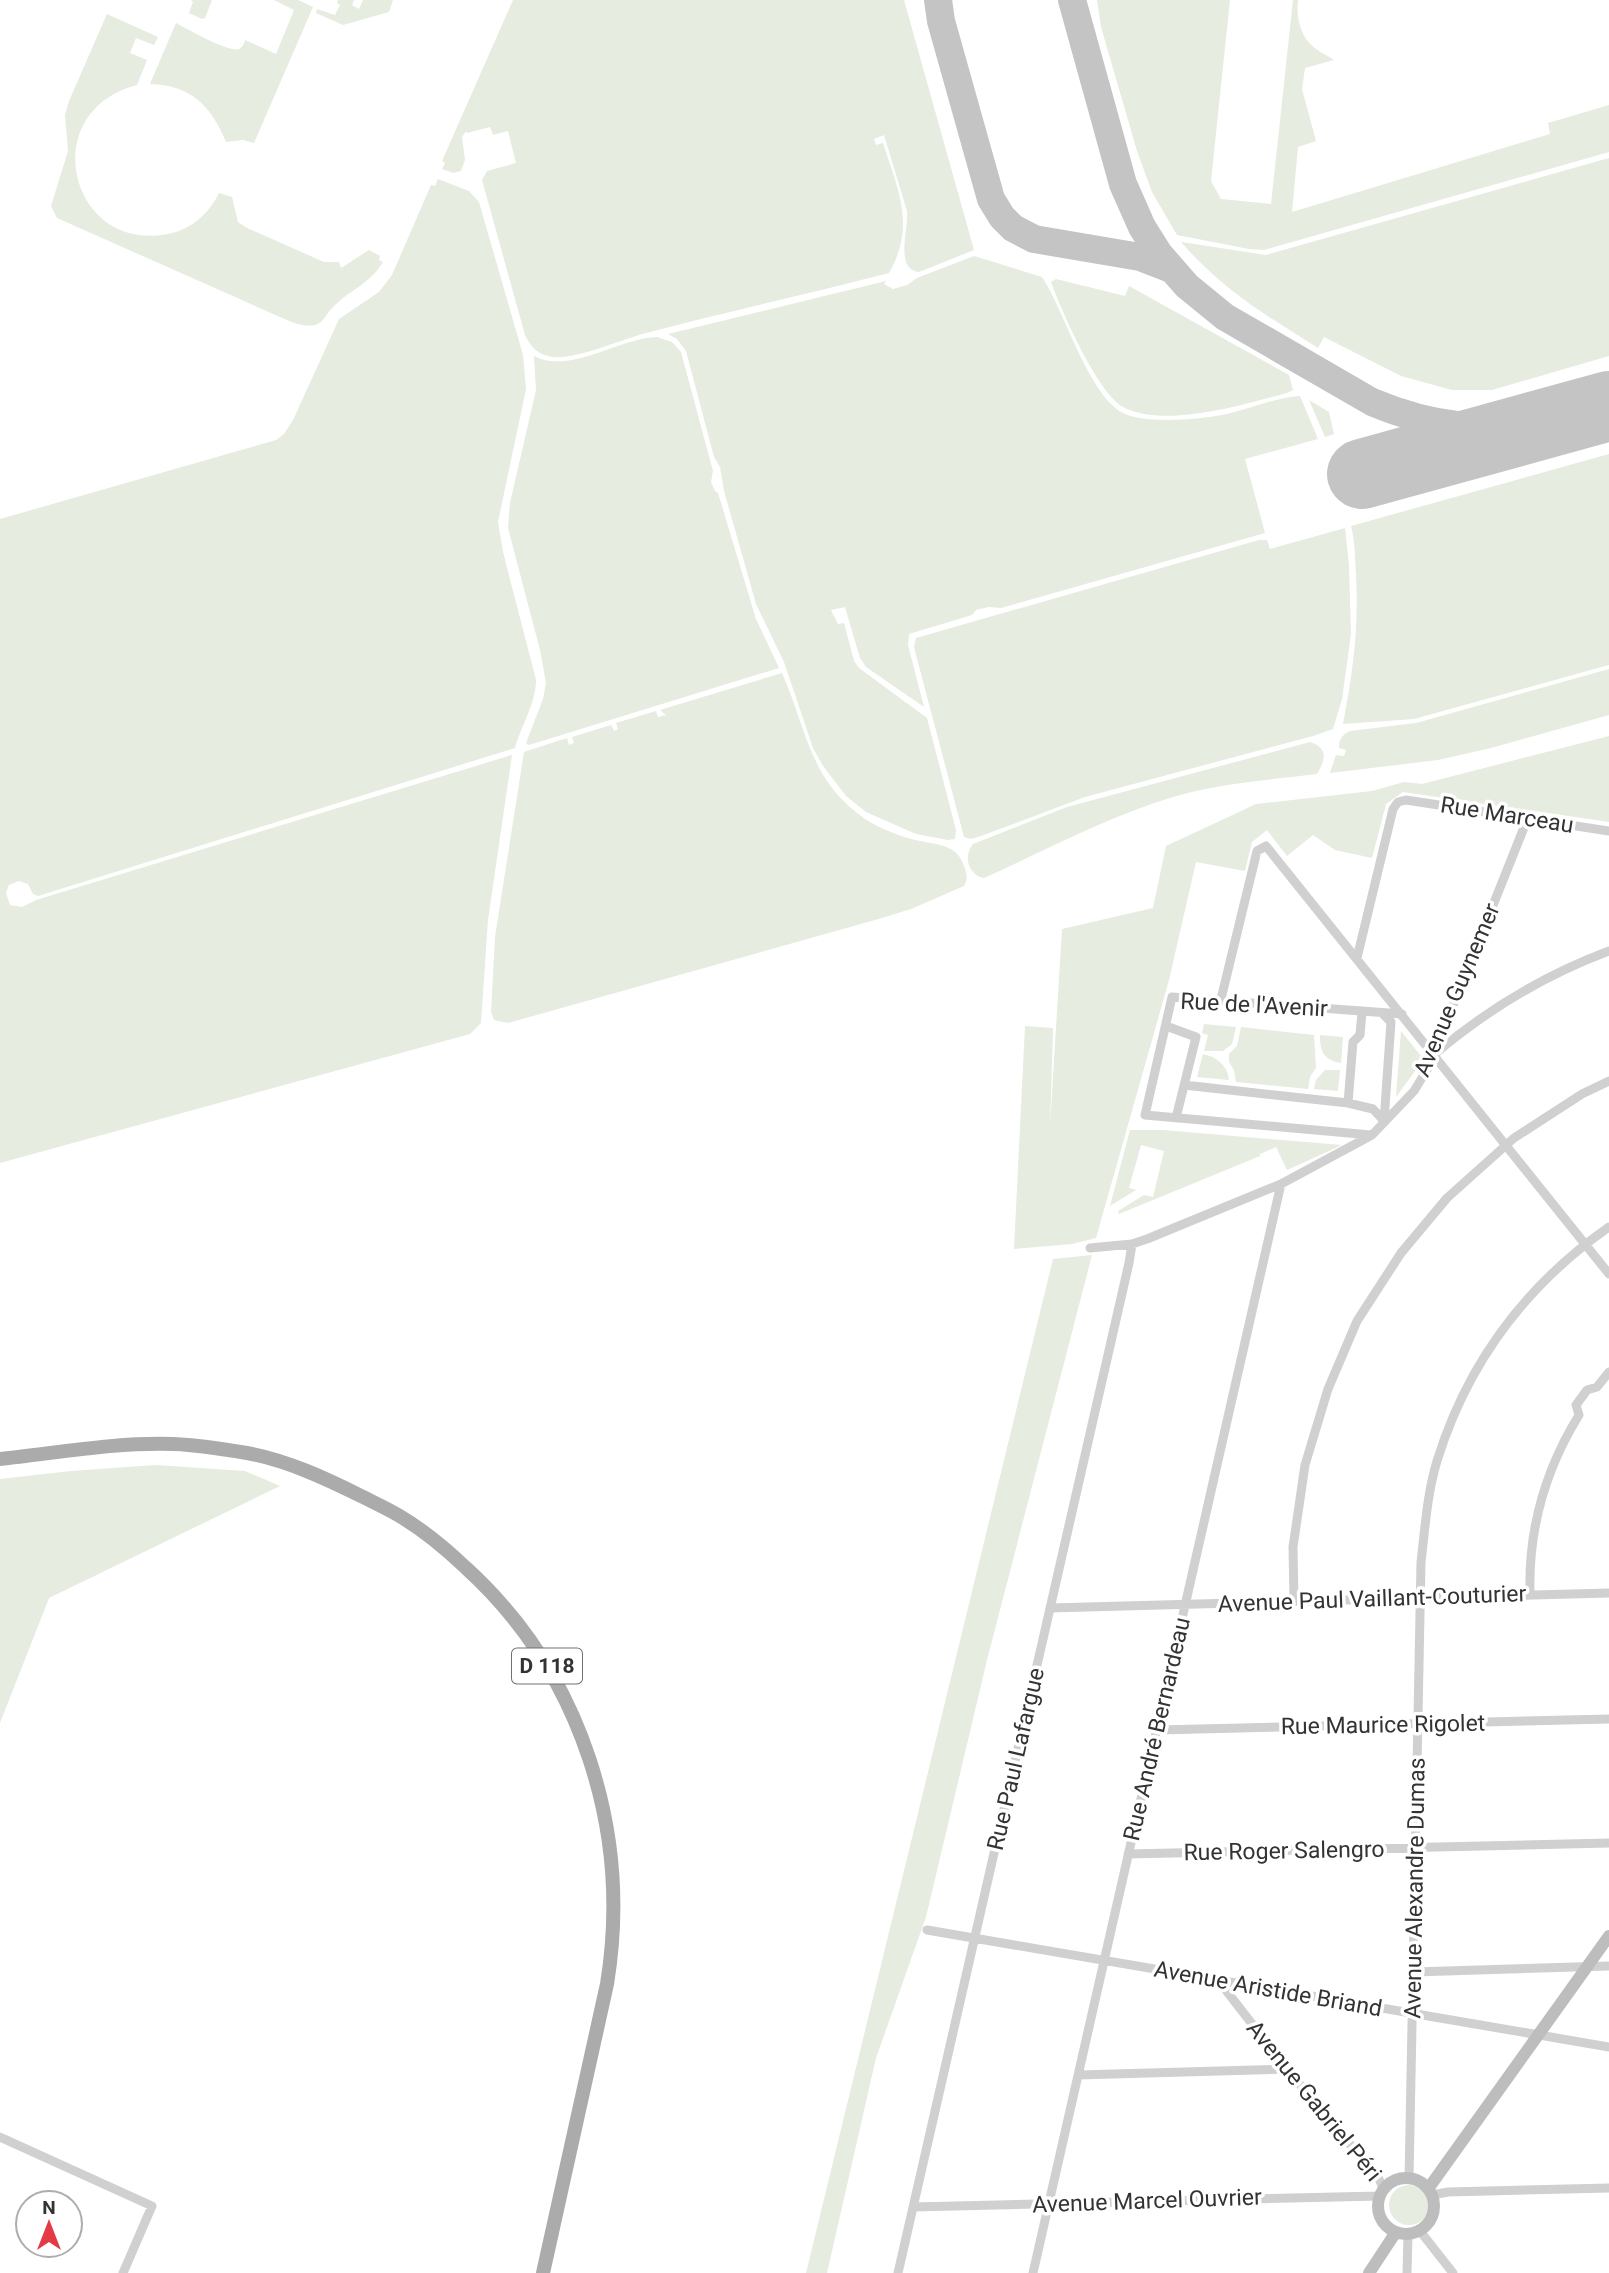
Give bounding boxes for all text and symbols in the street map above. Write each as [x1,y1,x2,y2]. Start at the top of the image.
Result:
street label: Rue Marceau [1439,791,1575,839]
street label: Avenue Guynemer [1408,899,1506,1081]
street label: Rue de l'Avenir [1180,988,1329,1022]
street label: Avenue Paul Vaillant-Couturier [1217,1580,1527,1618]
street label: Rue André Bernardeau [1118,1615,1196,1843]
road number: D 118 [512,1648,582,1684]
street label: Rue Paul Lafargue [982,1665,1050,1853]
street label: Rue Maurice Rigolet [1281,1710,1485,1740]
street label: Avenue Alexandre Dumas [1399,1757,1431,2019]
street label: Rue Roger Salengro [1183,1836,1385,1866]
street label: Avenue Aristide Briand [1152,1956,1384,2022]
street label: Avenue Gabriel Péri [1241,2015,1387,2187]
street label: Avenue Marcel Ouvrier [1032,2183,1262,2218]
north arrow [14,2189,84,2259]
text: N [42,2196,56,2219]

